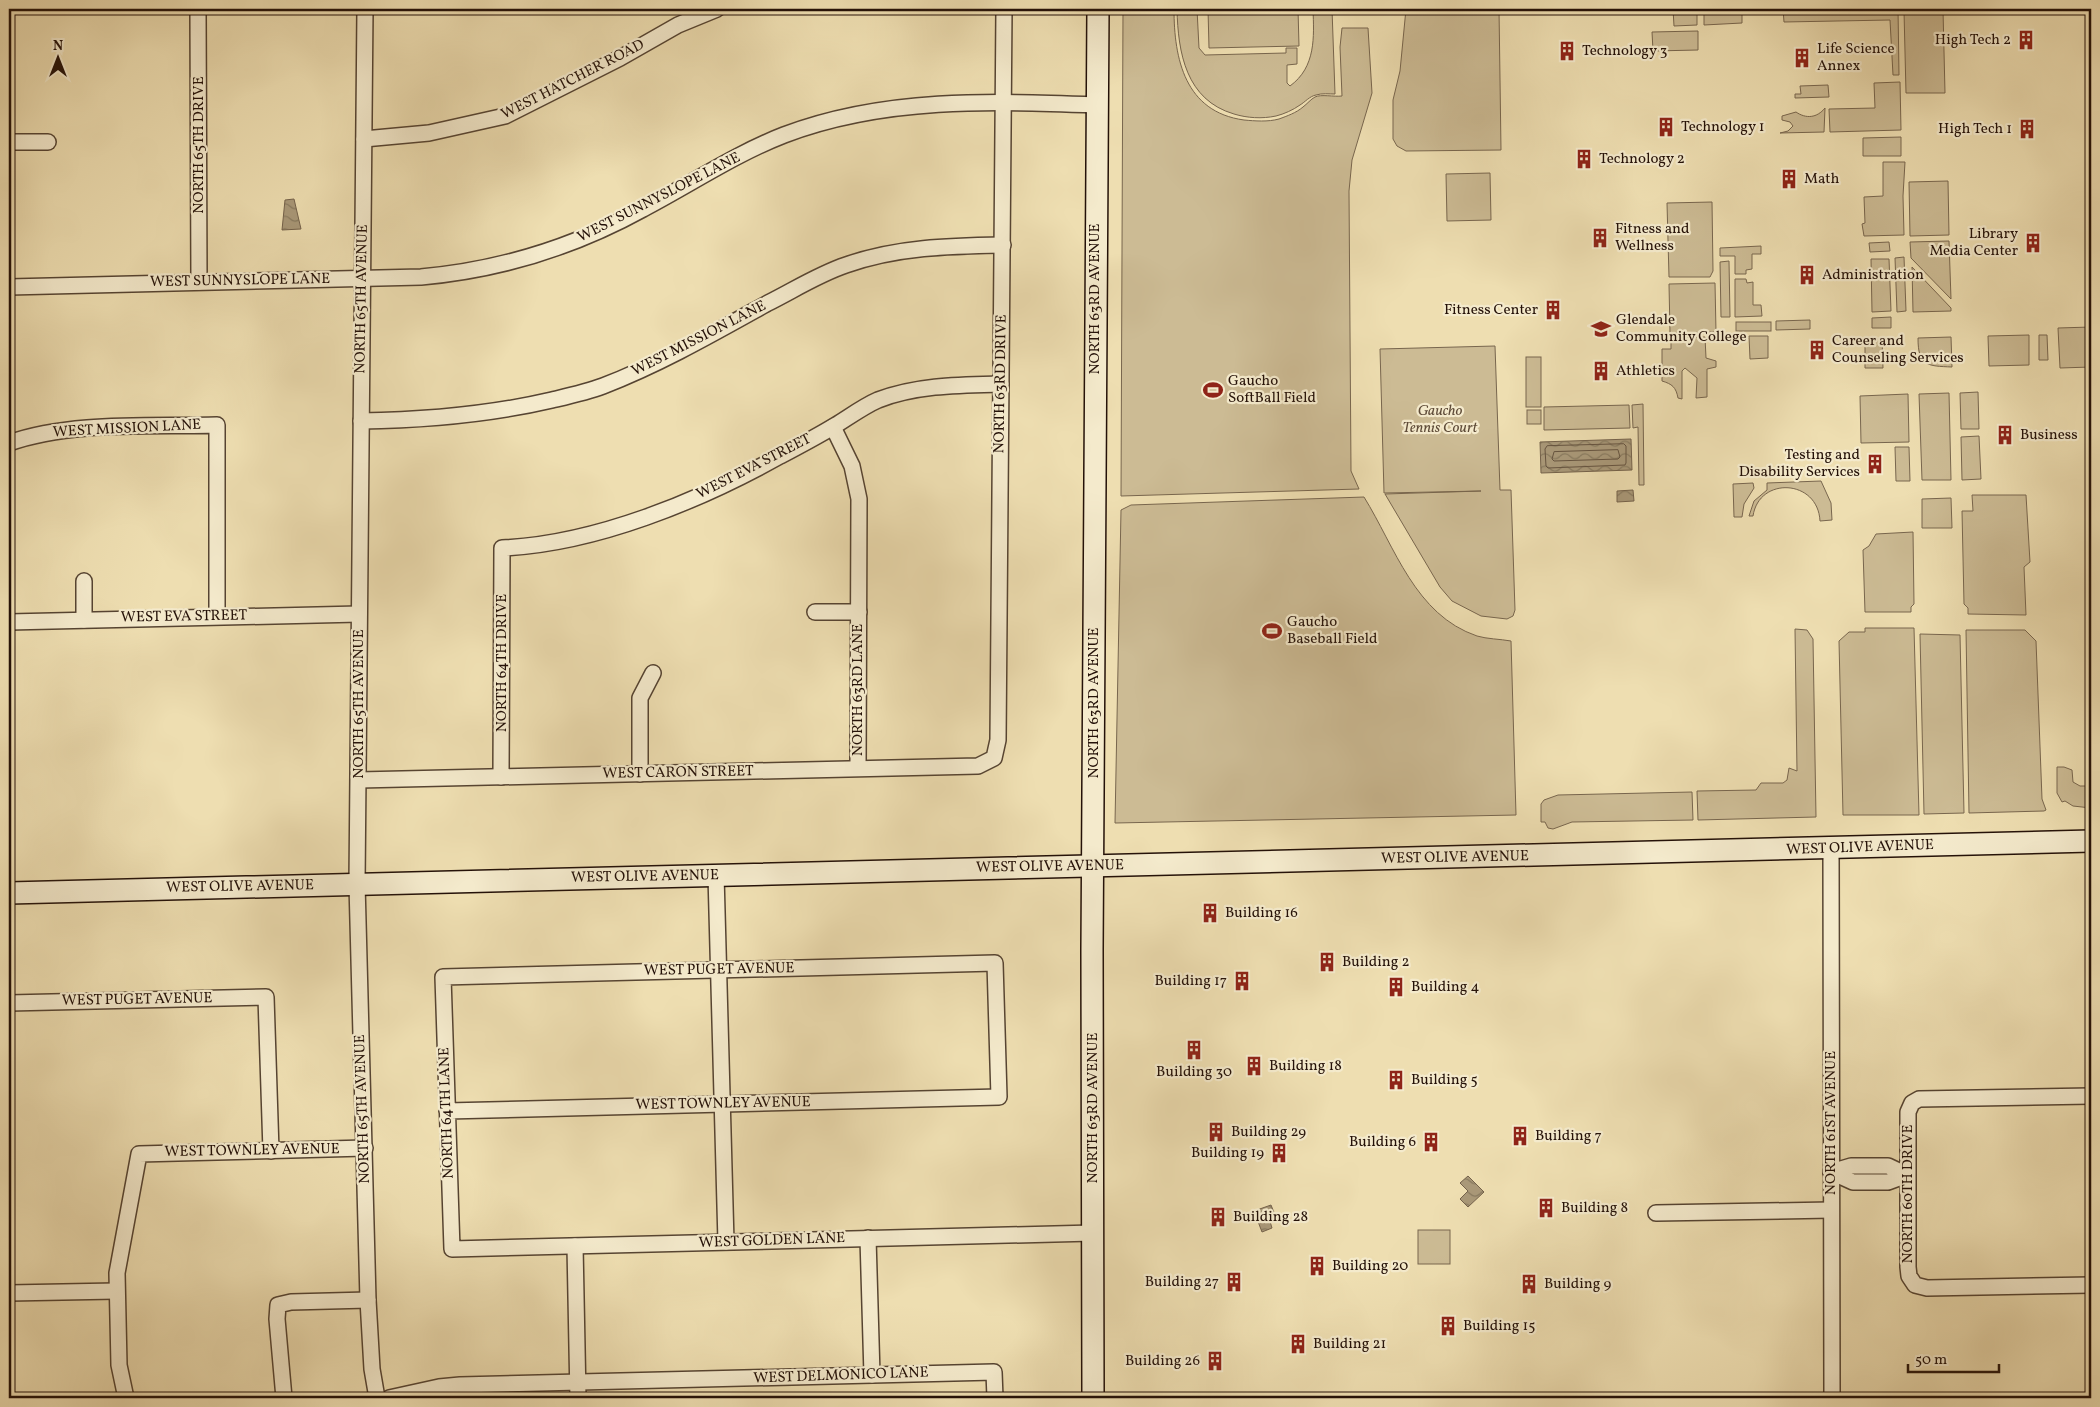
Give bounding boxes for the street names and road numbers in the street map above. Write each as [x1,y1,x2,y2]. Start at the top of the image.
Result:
street label: WEST HATCHER ROAD [498,35,648,125]
street label: NORTH 65TH DRIVE [189,76,210,214]
street label: WEST SUNNYSLOPE LANE [574,148,744,248]
street label: NORTH 63RD AVENUE [1085,223,1106,375]
street label: NORTH 65TH AVENUE [350,224,374,374]
street label: WEST SUNNYSLOPE LANE [150,269,330,293]
street label: WEST MISSION LANE [628,296,770,382]
street label: NORTH 63RD DRIVE [989,314,1013,454]
street label: WEST MISSION LANE [52,415,202,443]
street label: WEST EVA STREET [693,429,815,505]
street label: NORTH 64TH DRIVE [492,594,513,732]
street label: WEST EVA STREET [121,605,248,629]
street label: NORTH 63RD LANE [848,624,869,756]
street label: NORTH 63RD AVENUE [1084,627,1105,779]
street label: NORTH 65TH AVENUE [349,629,370,779]
street label: WEST CARON STREET [602,761,754,785]
street label: WEST OLIVE AVENUE [1786,835,1934,861]
street label: WEST OLIVE AVENUE [1381,846,1529,870]
street label: WEST OLIVE AVENUE [976,855,1124,879]
street label: WEST OLIVE AVENUE [571,865,719,889]
street label: WEST OLIVE AVENUE [166,875,314,899]
street label: WEST PUGET AVENUE [643,958,795,982]
street label: WEST PUGET AVENUE [61,988,213,1012]
street label: NORTH 63RD AVENUE [1083,1032,1104,1184]
street label: NORTH 65TH AVENUE [350,1034,376,1184]
street label: NORTH 64TH LANE [434,1047,460,1179]
street label: NORTH 61ST AVENUE [1821,1051,1842,1195]
street label: WEST TOWNLEY AVENUE [635,1092,811,1116]
street label: NORTH 60TH DRIVE [1898,1124,1919,1264]
street label: WEST TOWNLEY AVENUE [164,1139,340,1163]
street label: WEST GOLDEN LANE [698,1228,846,1254]
street label: WEST DELMONICO LANE [753,1362,929,1390]

